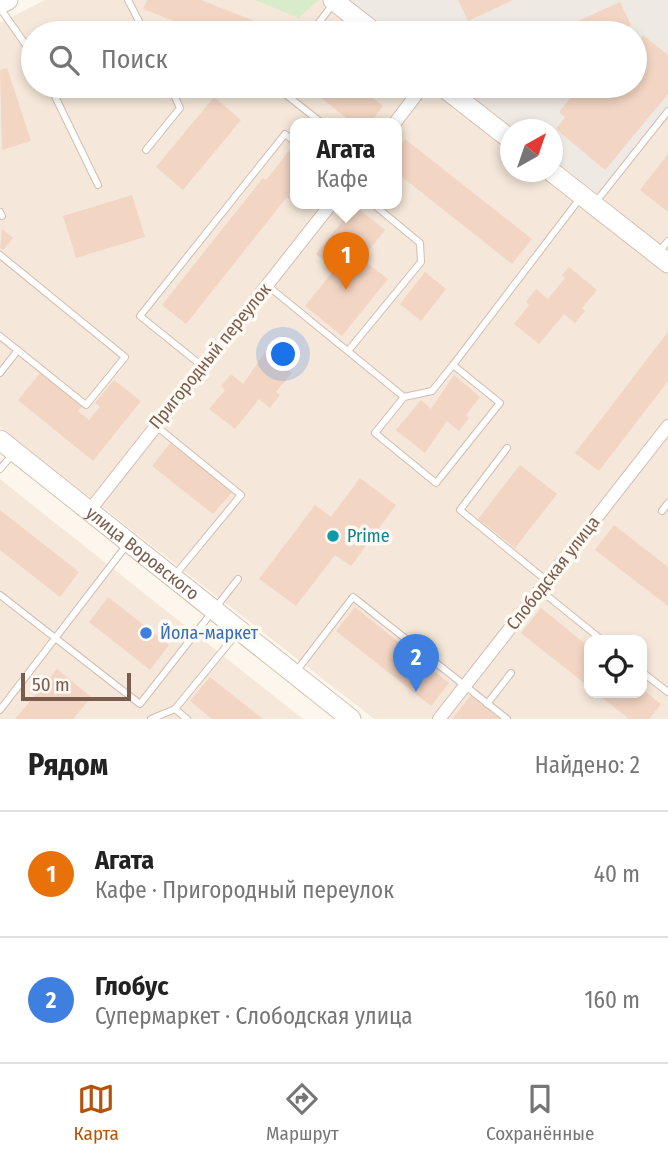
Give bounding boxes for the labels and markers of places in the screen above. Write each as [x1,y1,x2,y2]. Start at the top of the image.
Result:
pin: 1 [323,232,369,290]
place label: Prime [347,525,390,547]
marker: Prime [325,528,341,544]
place label: Йола-маркет [160,622,259,644]
marker: Йола-маркет [138,625,154,641]
pin: 2 [393,634,439,692]

